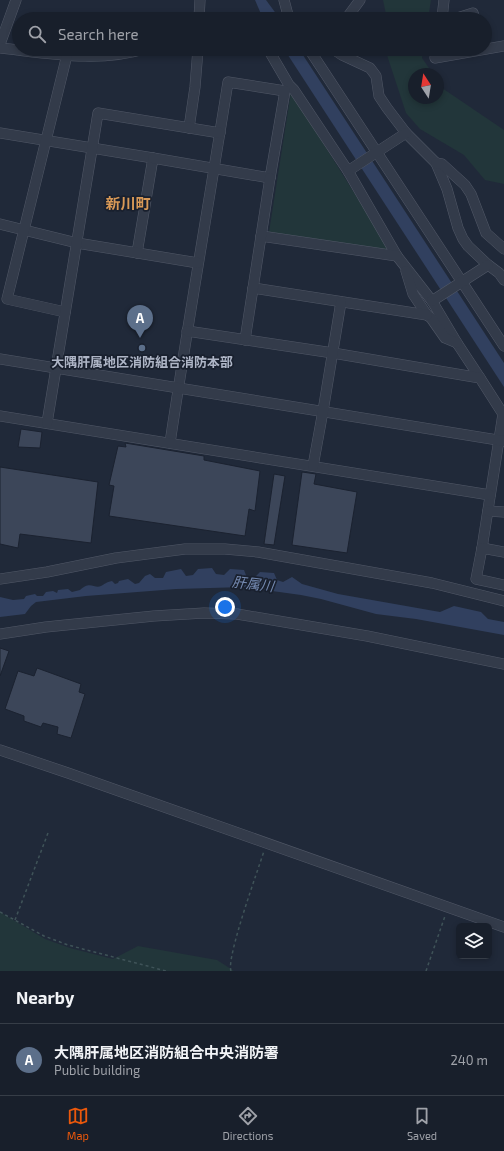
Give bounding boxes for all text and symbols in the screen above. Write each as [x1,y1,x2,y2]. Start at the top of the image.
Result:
search box [12,12,492,56]
icon: search [26,23,48,45]
text: Search here [58,25,139,43]
north arrow [408,68,444,104]
district label: 新川町 [105,194,151,212]
pin: A [127,305,153,338]
marker: 大隅肝属地区消防組合消防本部 [137,343,147,353]
place label: 大隅肝属地区消防組合消防本部 [51,354,233,370]
water label: 肝属川 [231,573,277,595]
your location [215,597,235,617]
map controls [456,923,492,959]
button: layers [456,923,492,959]
text: Nearby [16,987,74,1007]
text: 大隅肝属地区消防組合中央消防署 [54,1043,279,1061]
text: A [25,1052,33,1068]
text: 240 m [451,1052,488,1068]
text: Public building [54,1062,140,1078]
tab: Map [67,1105,89,1142]
tab: Directions [223,1105,273,1142]
tab: Saved [407,1105,437,1142]

